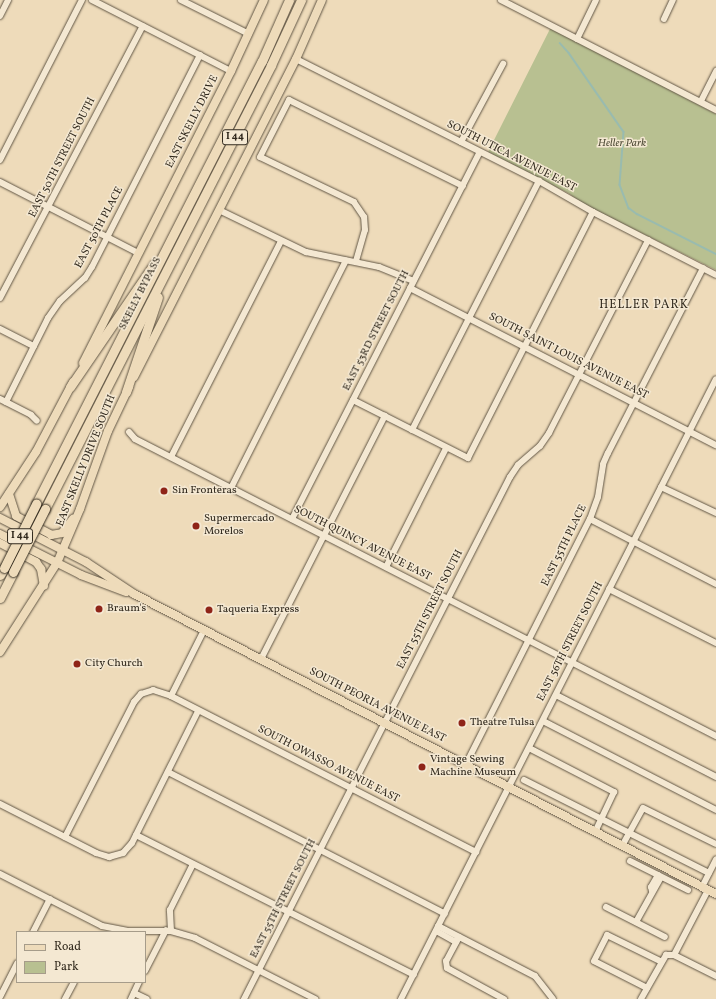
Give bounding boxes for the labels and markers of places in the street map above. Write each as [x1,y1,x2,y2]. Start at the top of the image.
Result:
place label: Sin Fronteras [172,484,237,498]
marker: Sin Fronteras [159,486,169,496]
place label: Supermercado Morelos [204,513,274,539]
marker: Supermercado Morelos [191,521,201,531]
place label: Braum's [107,602,146,616]
place label: Taqueria Express [217,603,299,617]
marker: Braum's [94,604,104,614]
marker: Taqueria Express [204,605,214,615]
place label: City Church [85,657,143,671]
marker: City Church [72,659,82,669]
place label: Theatre Tulsa [470,716,535,730]
marker: Theatre Tulsa [457,718,467,728]
place label: Vintage Sewing Machine Museum [430,754,516,780]
marker: Vintage Sewing Machine Museum [417,762,427,772]

